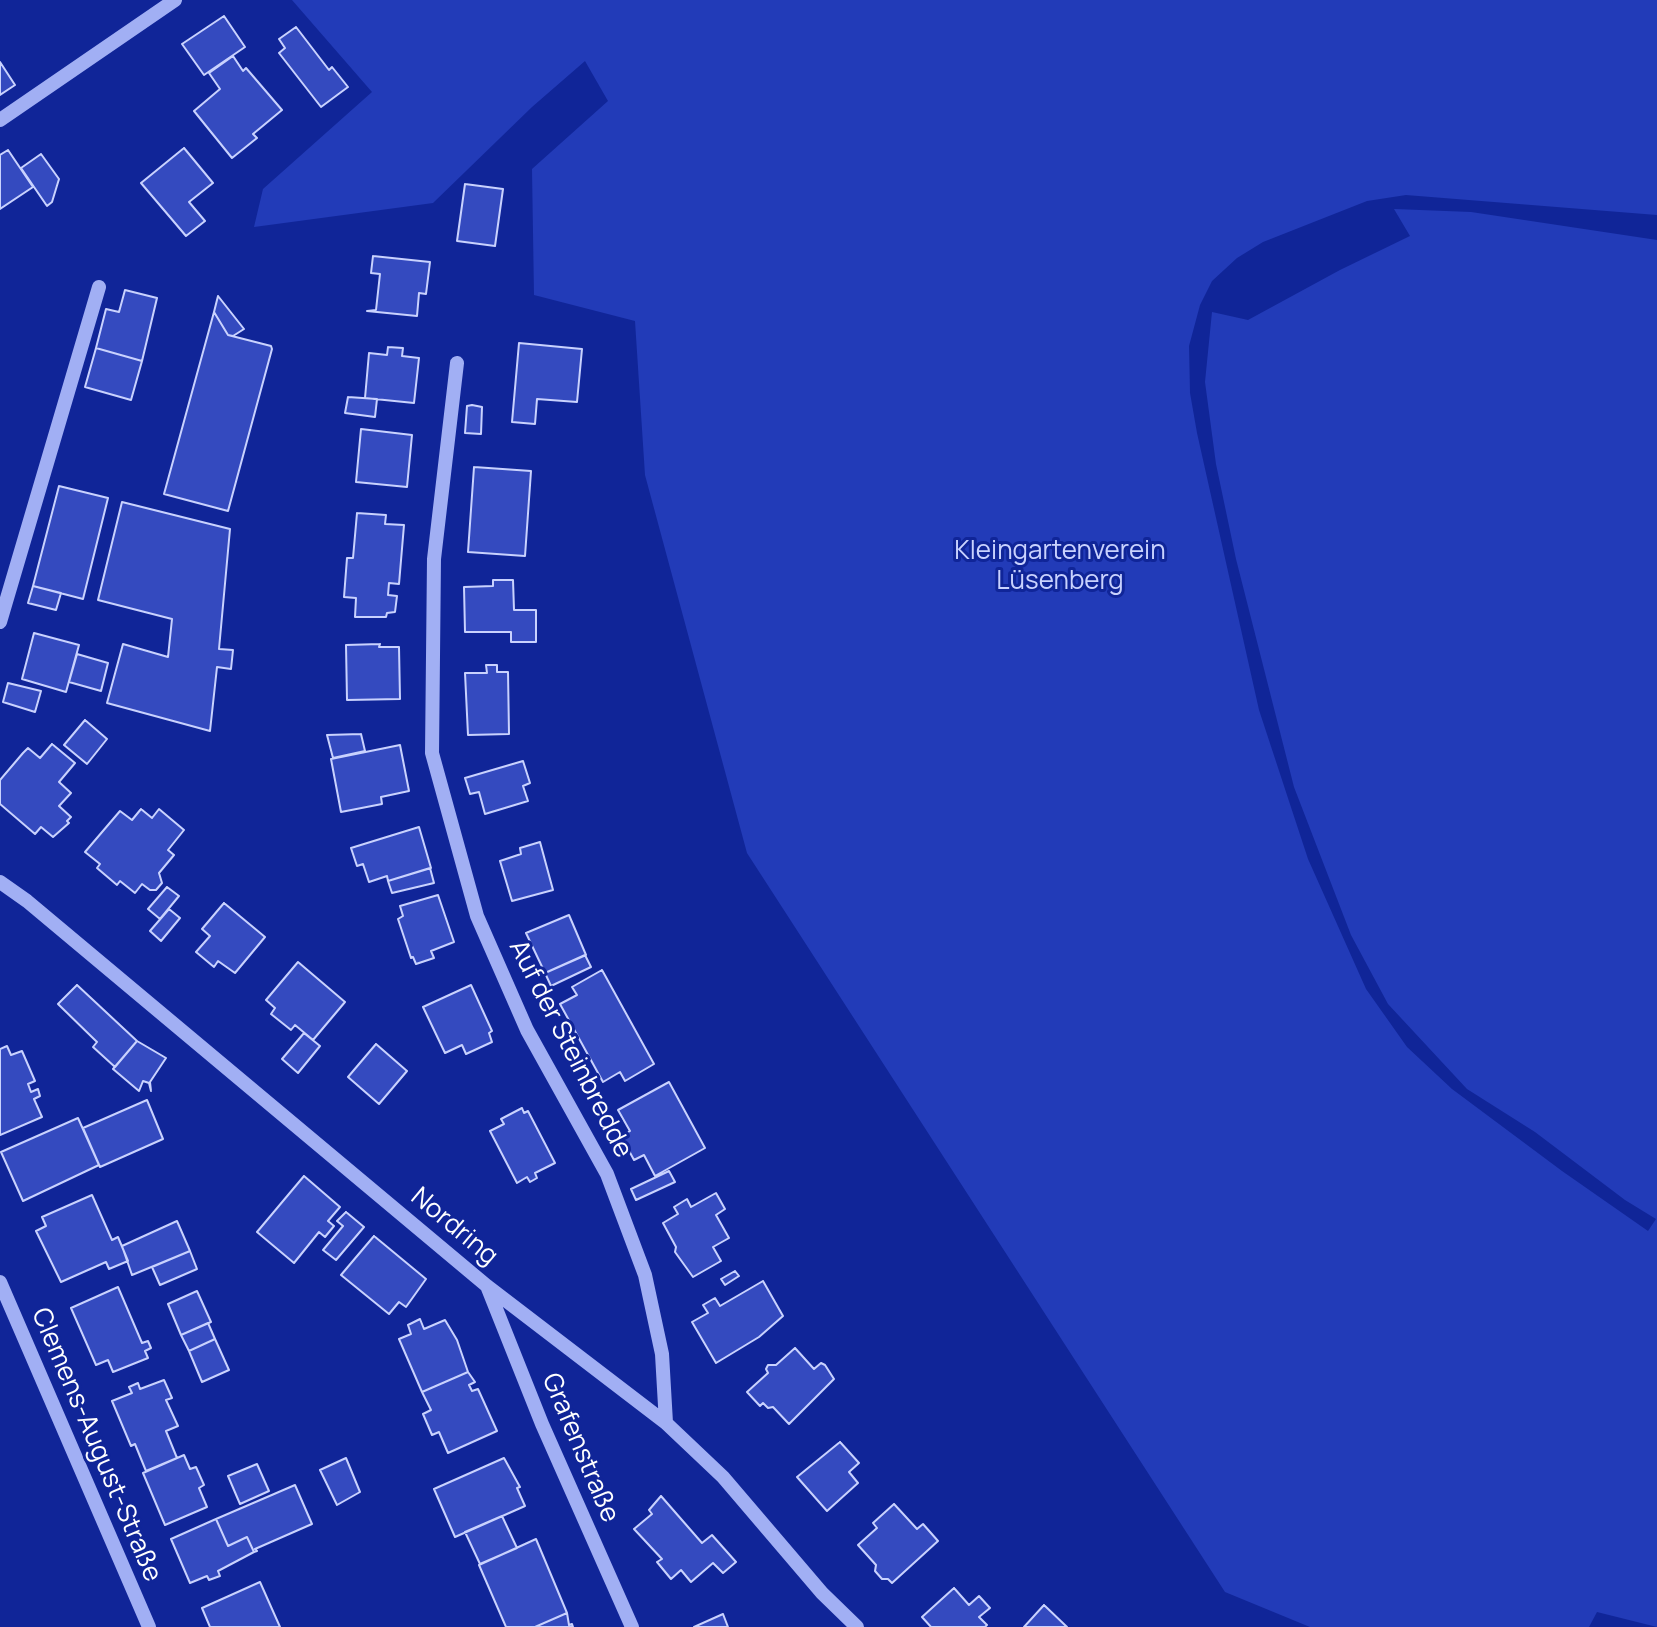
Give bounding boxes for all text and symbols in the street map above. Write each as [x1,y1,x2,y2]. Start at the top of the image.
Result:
park label: Kleingartenverein Lüsenberg [954,536,1166,598]
street label: Auf der Steinbredde [502,935,638,1163]
street label: Nordring [404,1182,504,1272]
street label: Clemens-August-Straße [24,1304,168,1586]
street label: Grafenstraße [535,1369,625,1527]

